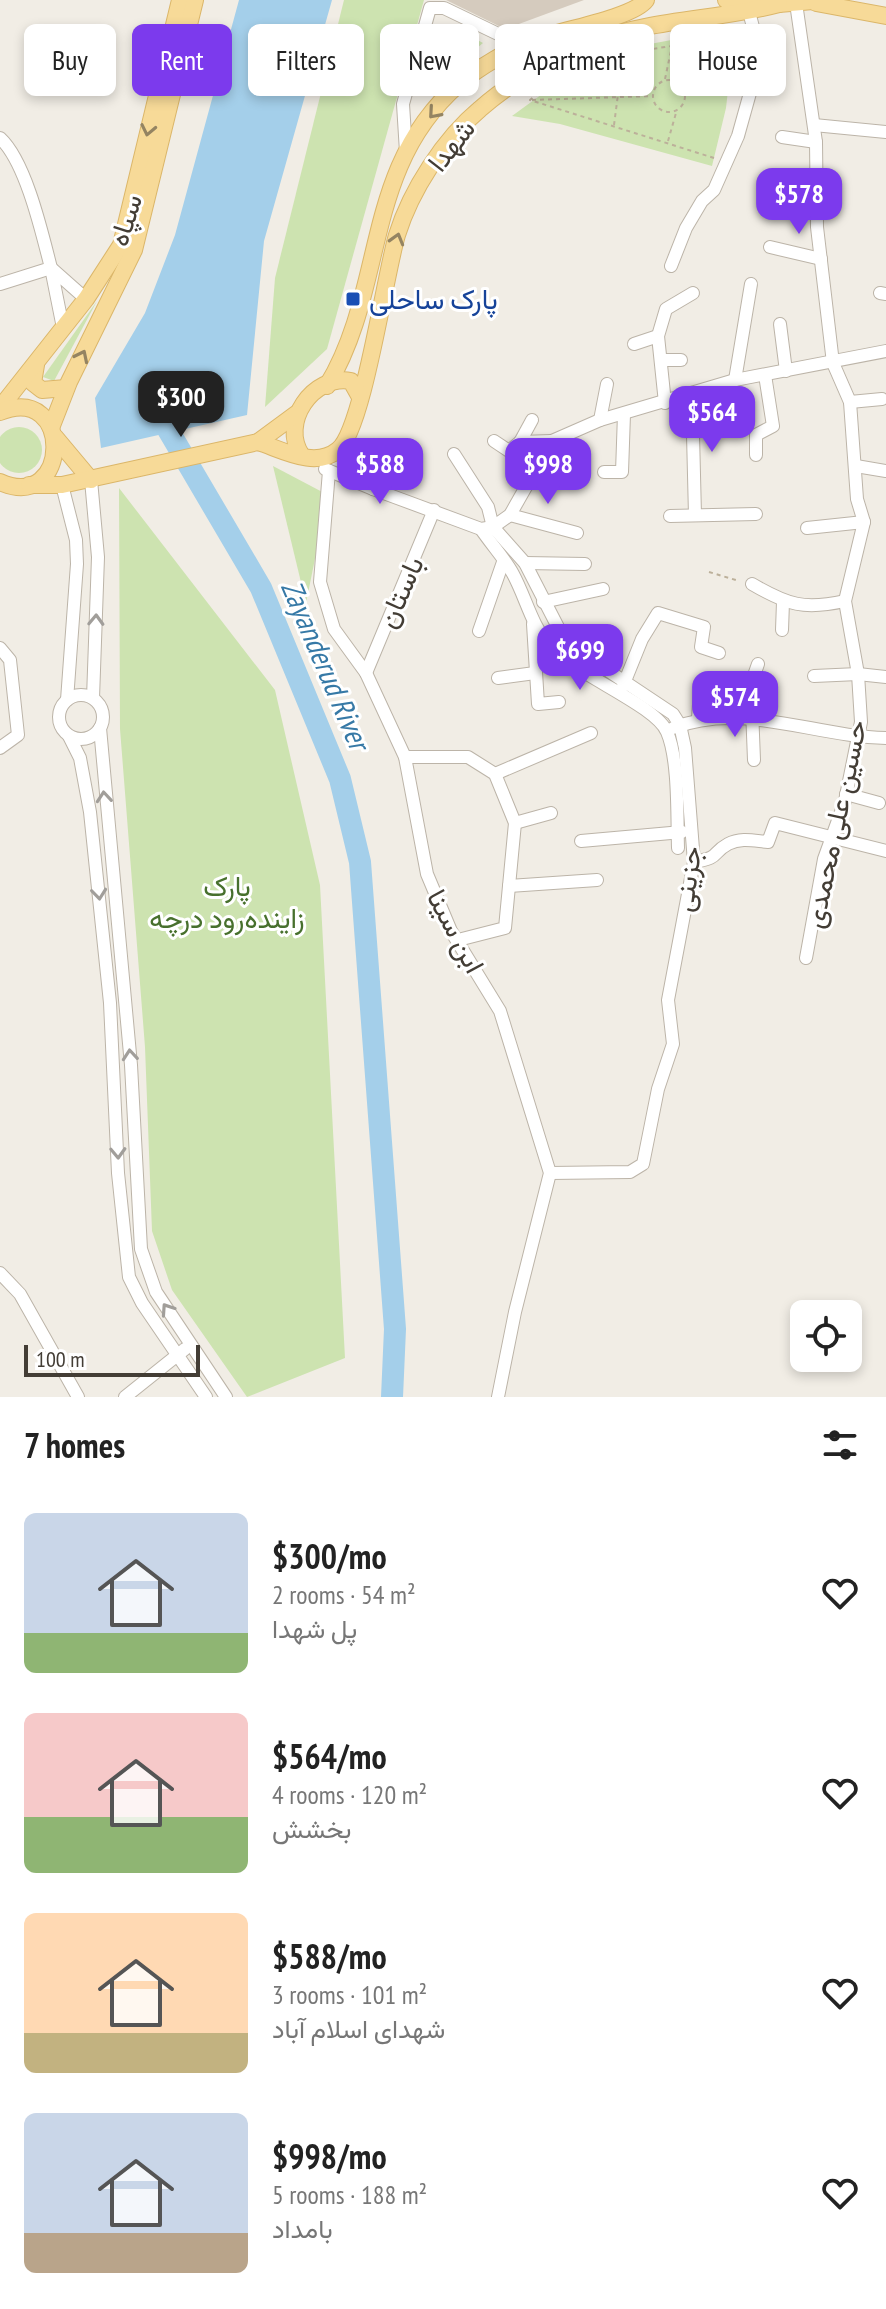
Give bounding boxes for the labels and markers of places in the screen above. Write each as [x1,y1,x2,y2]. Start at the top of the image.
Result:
pin: $578 [752,168,846,236]
place label: پارک ساحلی [369,280,498,318]
marker: پارک ساحلی [344,290,362,308]
pin: $300 [134,371,228,439]
pin: $564 [665,386,759,454]
pin: $588 [333,438,427,506]
pin: $998 [501,438,595,506]
pin: $699 [533,624,627,692]
pin: $574 [688,671,782,739]

